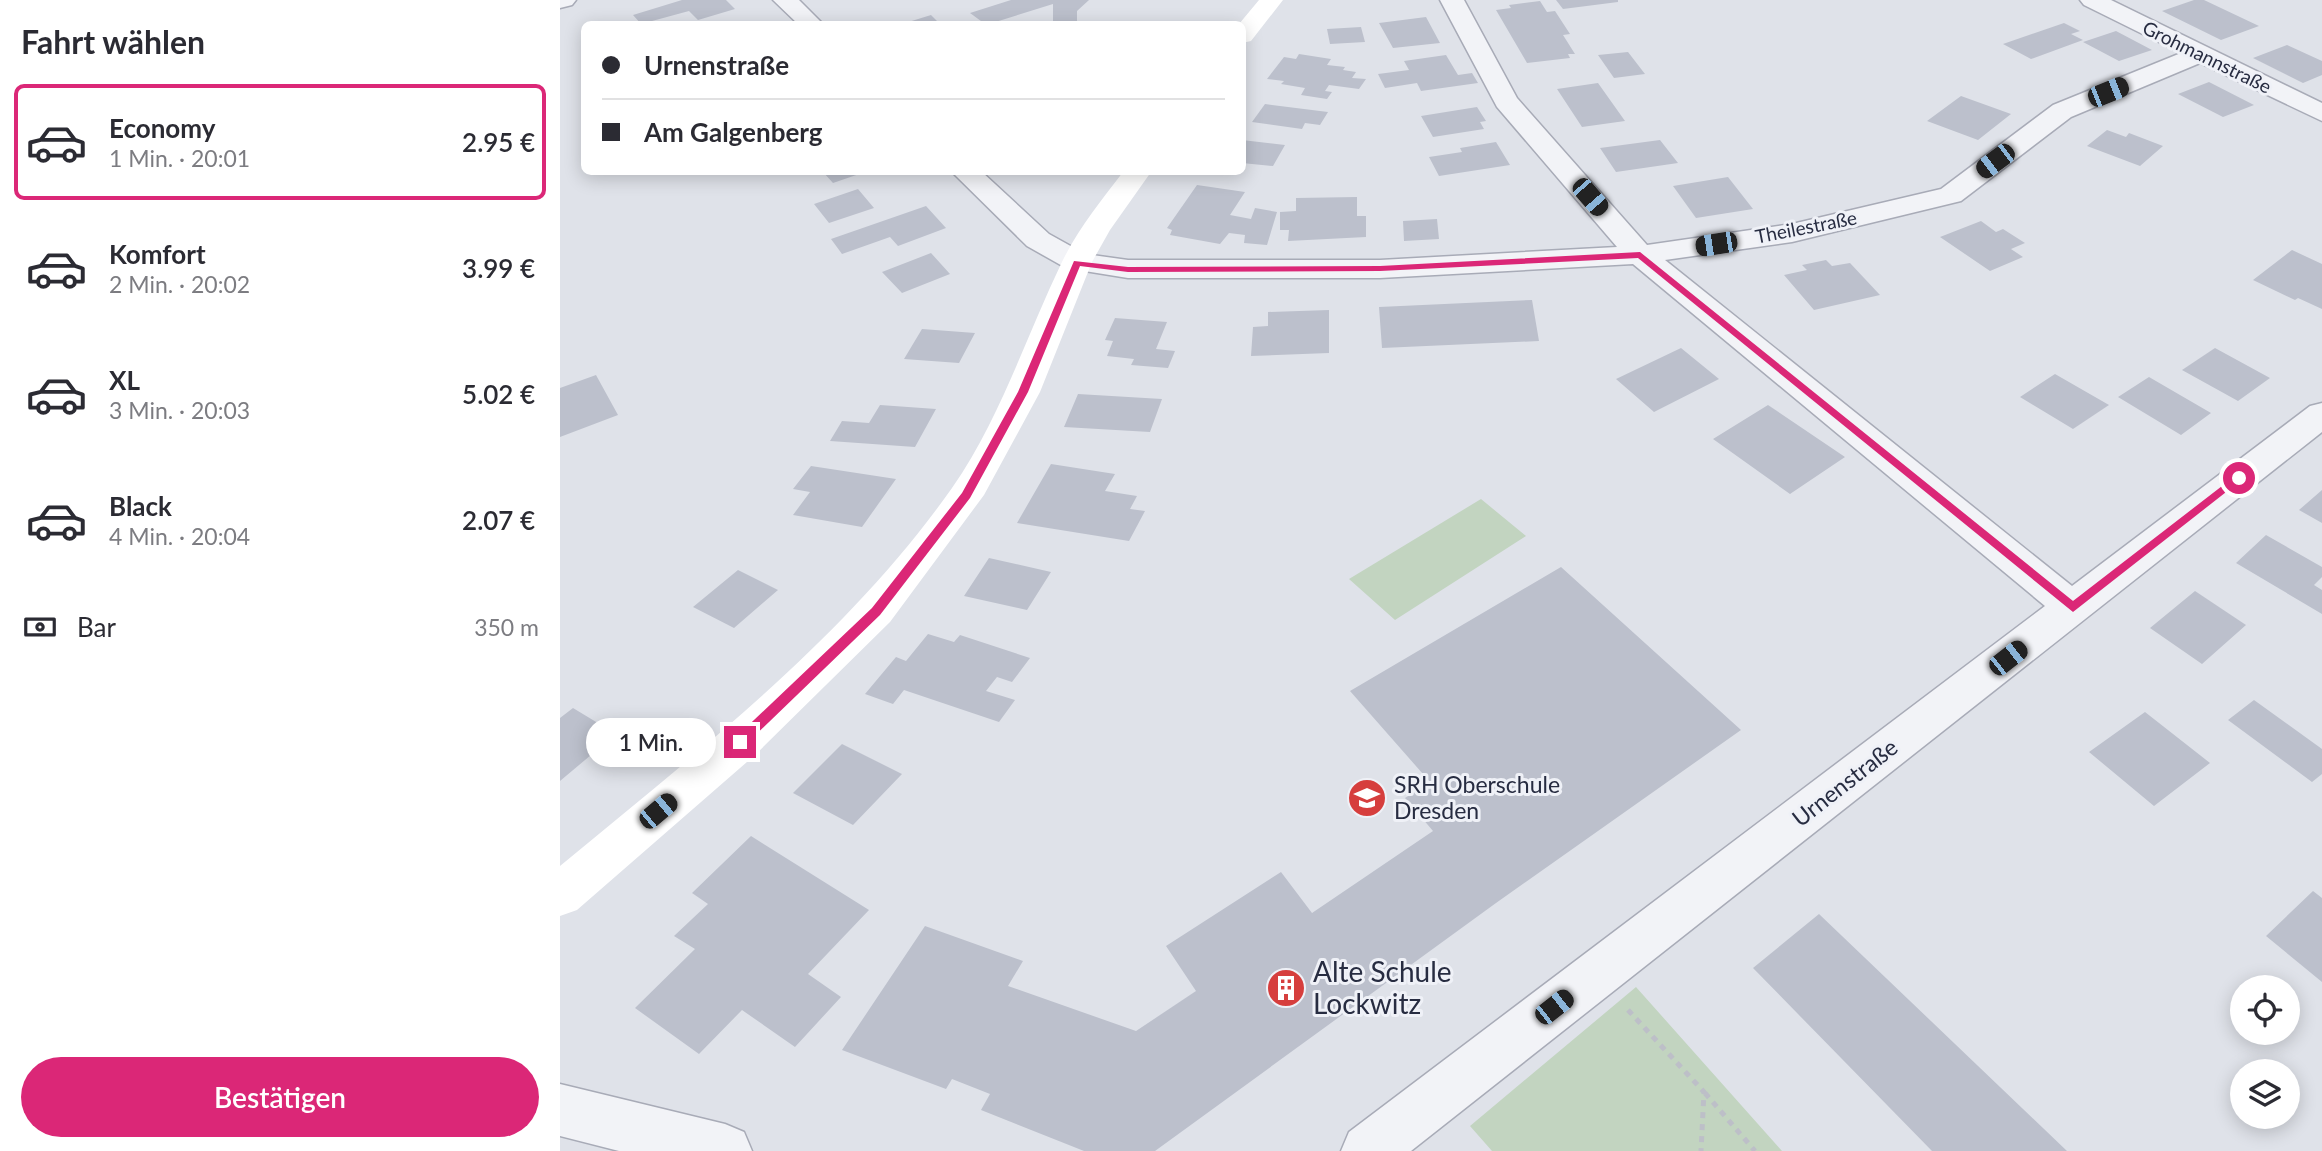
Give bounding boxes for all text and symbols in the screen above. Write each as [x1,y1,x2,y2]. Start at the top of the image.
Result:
street label: Grohmannstraße [2139,15,2275,98]
text: Fahrt wählen [21,22,205,61]
text: Urnenstraße [644,49,789,81]
car [2085,74,2132,110]
icon: car [25,111,88,174]
text: Economy [109,112,215,144]
text: Am Galgenberg [644,116,823,148]
text: 2.95 € [462,126,535,158]
car [1972,140,2019,182]
text: 1 Min. · 20:01 [109,144,250,172]
car [1569,174,1612,220]
street label: Theilestraße [1753,205,1859,248]
car [1694,230,1739,258]
icon: car [25,237,88,300]
text: Komfort [109,238,206,270]
text: 3.99 € [462,252,535,284]
text: 2 Min. · 20:02 [109,270,250,298]
icon: car [25,363,88,426]
text: XL [109,364,140,396]
text: 5.02 € [462,378,535,410]
text: 3 Min. · 20:03 [109,396,250,424]
route start [2223,462,2255,494]
icon: car [25,489,88,552]
text: Black [109,490,172,522]
text: 2.07 € [462,504,535,536]
text: 4 Min. · 20:04 [109,522,250,550]
icon: cash [21,608,59,646]
text: Bar [77,611,116,643]
text: 350 m [474,613,539,641]
car [1985,637,2032,679]
callout: 1 Min. [586,718,716,766]
route end [724,726,756,758]
text: 1 Min. [619,728,683,756]
street label: Urnenstraße [1786,732,1903,832]
place label: SRH Oberschule Dresden [1394,770,1560,824]
school or university icon: SRH Oberschule Dresden [1346,777,1388,819]
car [636,789,681,833]
place label: Alte Schule Lockwitz [1313,954,1452,1020]
building icon: Alte Schule Lockwitz [1265,967,1307,1009]
map controls [2230,975,2300,1129]
button: locate [2230,975,2300,1045]
car [1531,986,1578,1028]
button: Bestätigen [21,1057,539,1137]
button: layers [2230,1059,2300,1129]

